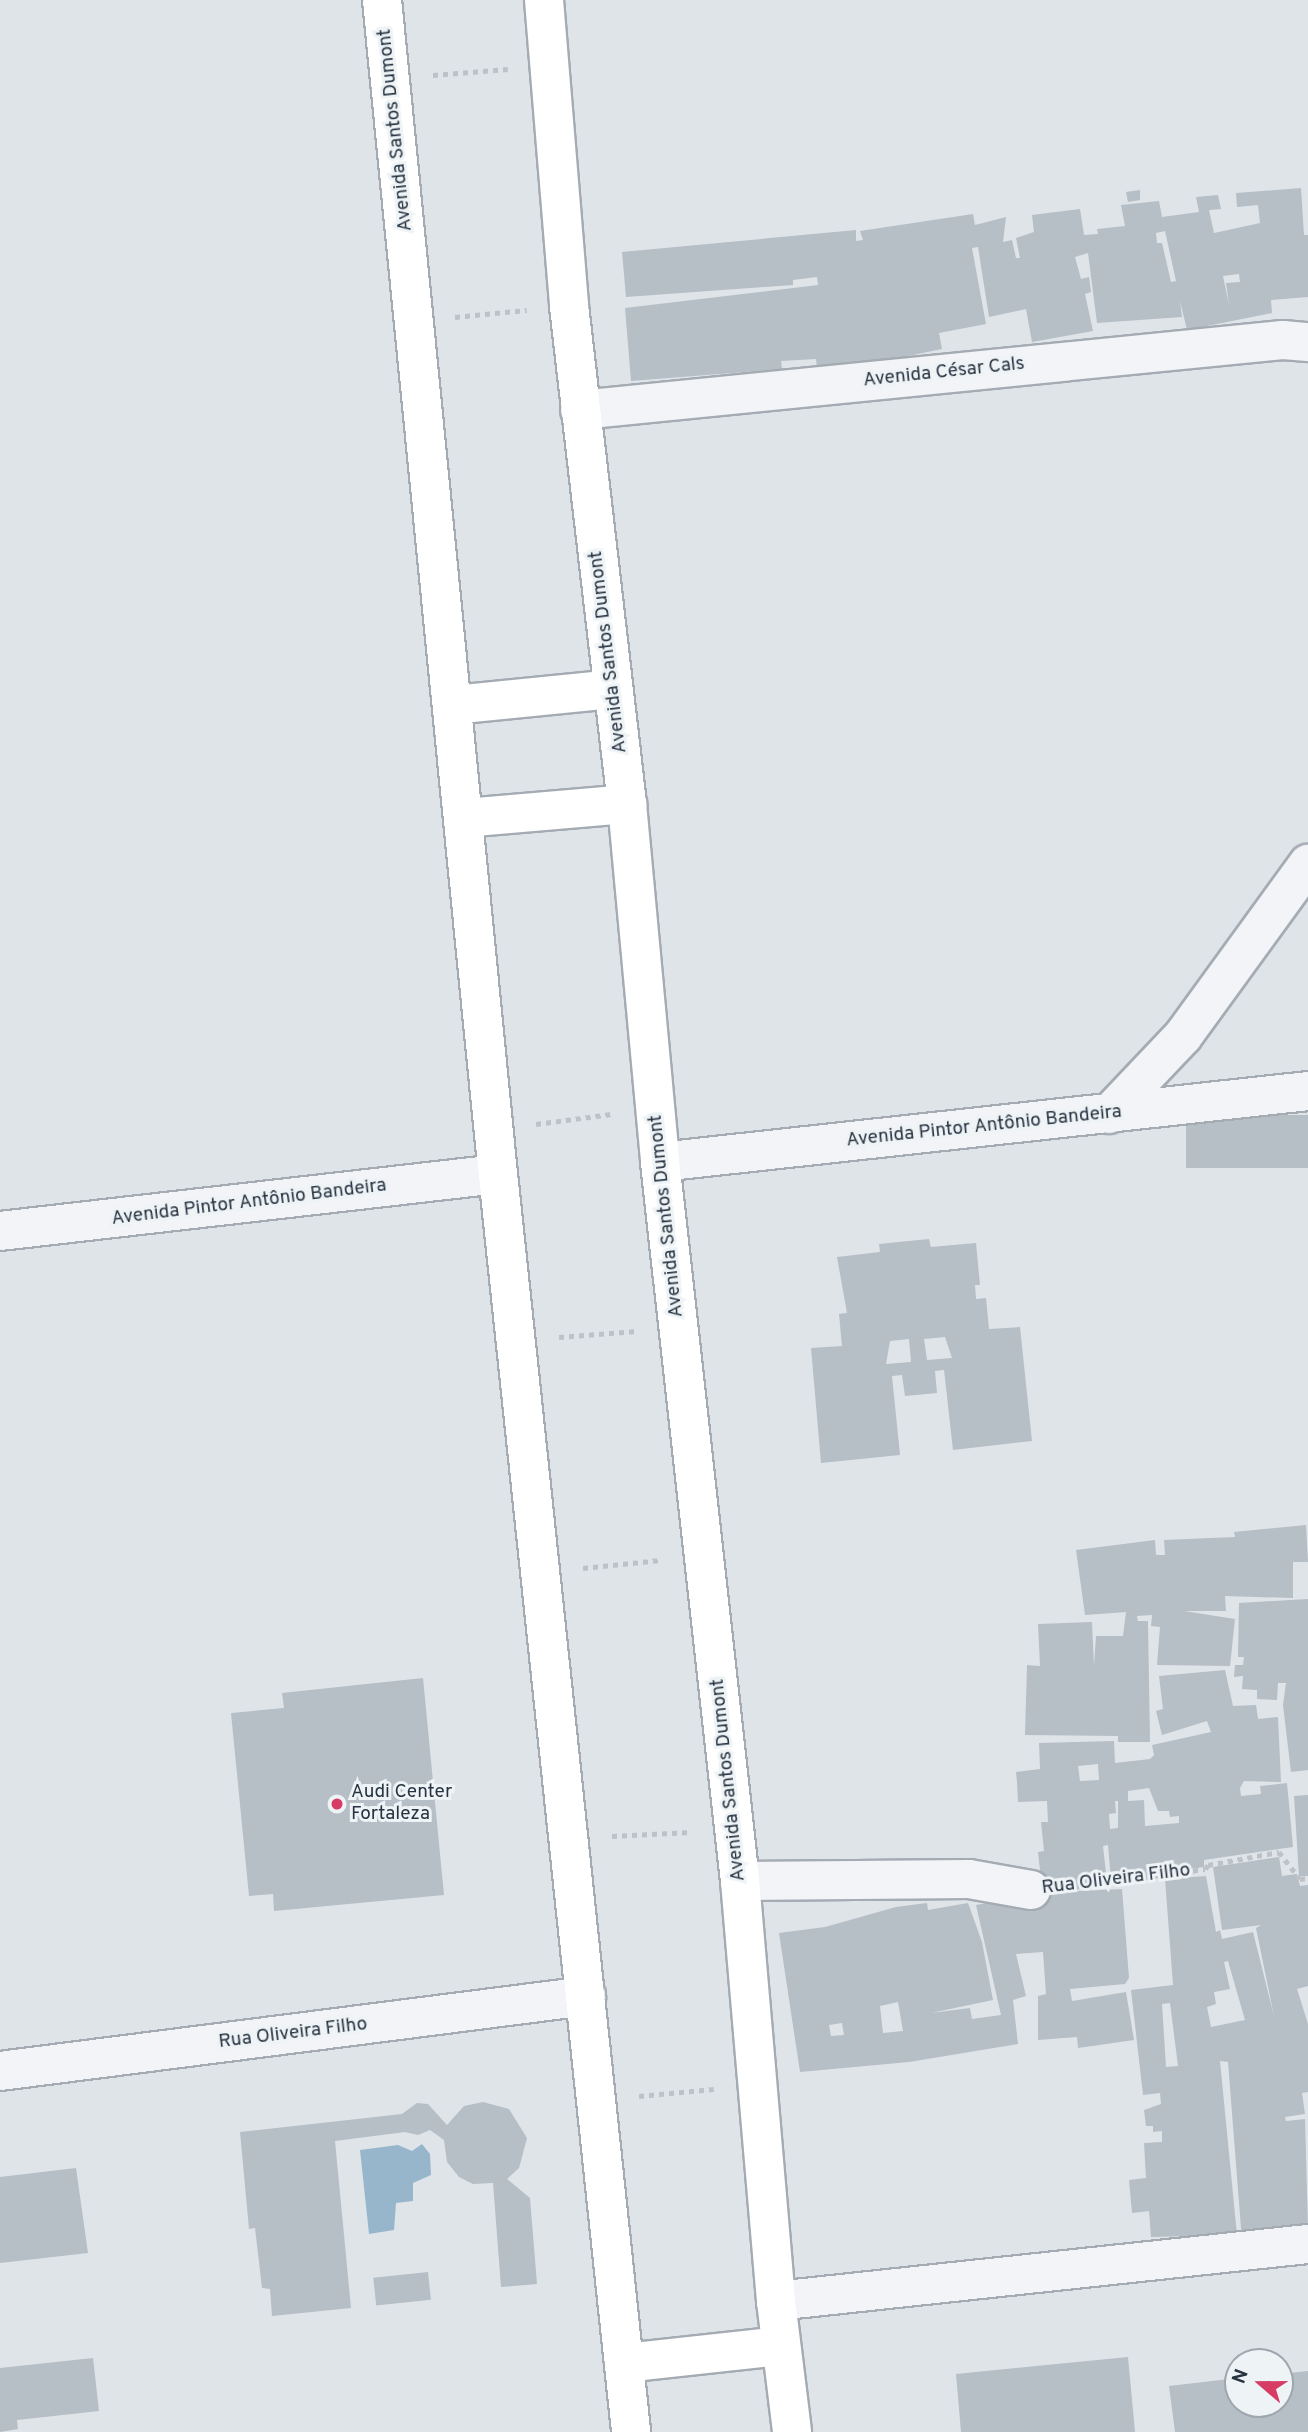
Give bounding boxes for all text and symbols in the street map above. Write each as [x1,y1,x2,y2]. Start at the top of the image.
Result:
street label: Avenida Santos Dumont [374,27,418,233]
street label: Avenida César Cals [862,353,1026,393]
street label: Avenida Santos Dumont [585,550,633,754]
street label: Avenida Pintor Antônio Bandeira [845,1101,1123,1153]
street label: Avenida Santos Dumont [645,1113,689,1319]
street label: Avenida Pintor Antônio Bandeira [110,1175,388,1231]
street label: Avenida Santos Dumont [707,1677,751,1883]
place label: Audi Center Fortaleza [351,1782,452,1826]
marker: Audi Center Fortaleza [329,1796,345,1812]
street label: Rua Oliveira Filho [1040,1860,1192,1900]
street label: Rua Oliveira Filho [217,2014,369,2054]
north arrow [1224,2348,1294,2418]
text: N [1228,2366,1255,2387]

